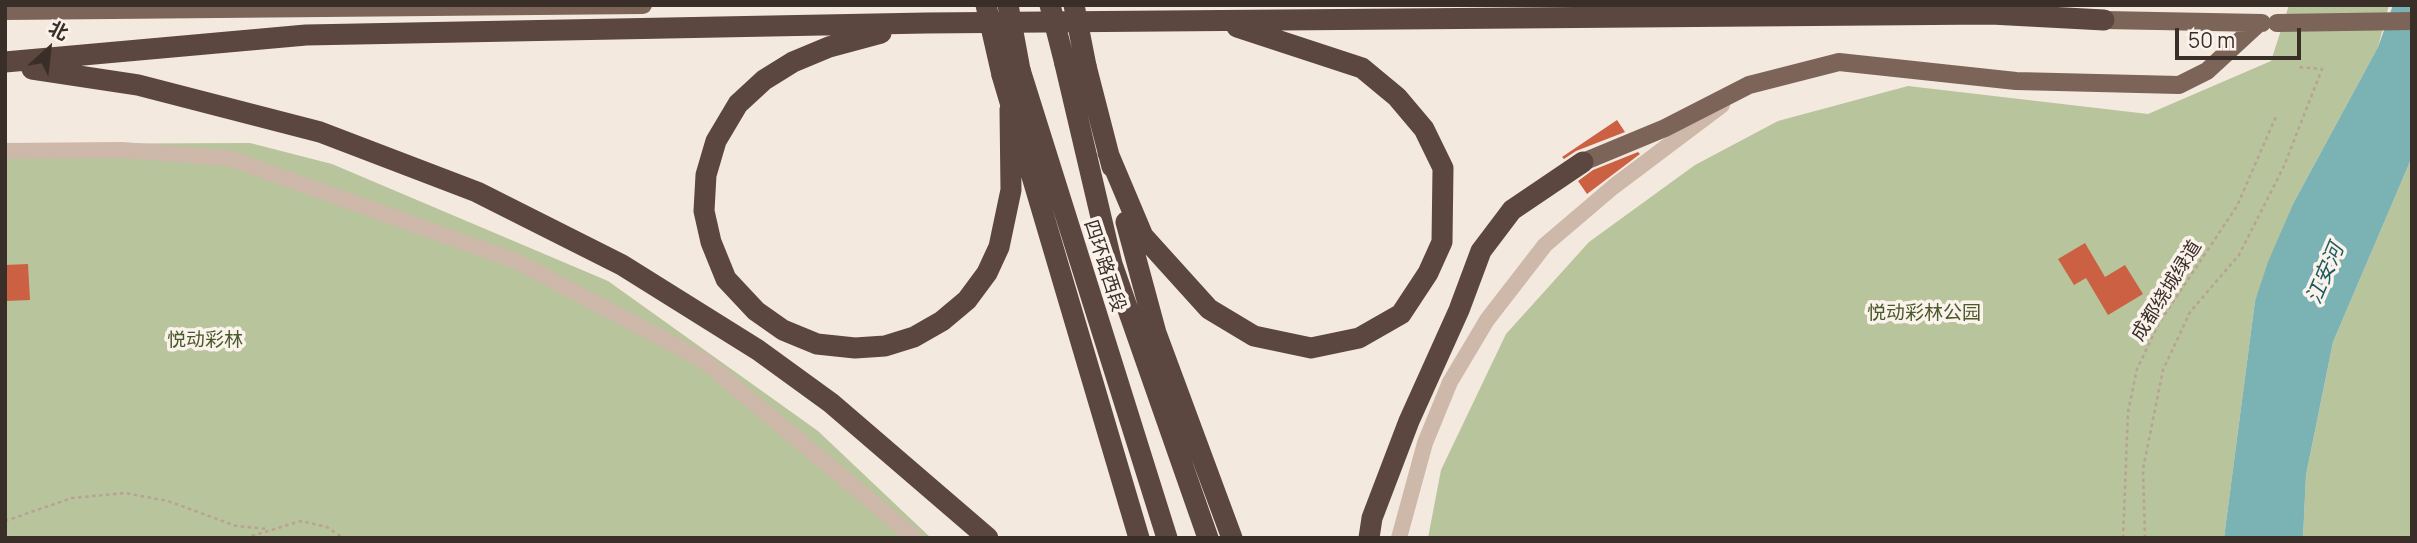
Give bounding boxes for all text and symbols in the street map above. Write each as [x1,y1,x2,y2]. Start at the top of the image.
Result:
north arrow [14,14,84,84]
text: 北 [44,14,73,46]
scale bar [2179,14,2305,58]
text: 50 m [2188,26,2235,54]
street label: 四环路西段 [1078,217,1130,315]
street label: 成都绕城绿道 [2127,237,2207,345]
water label: 江安河 [2302,240,2350,308]
park label: 悦动彩林公园 [1867,303,1981,325]
park label: 悦动彩林 [167,330,243,352]

